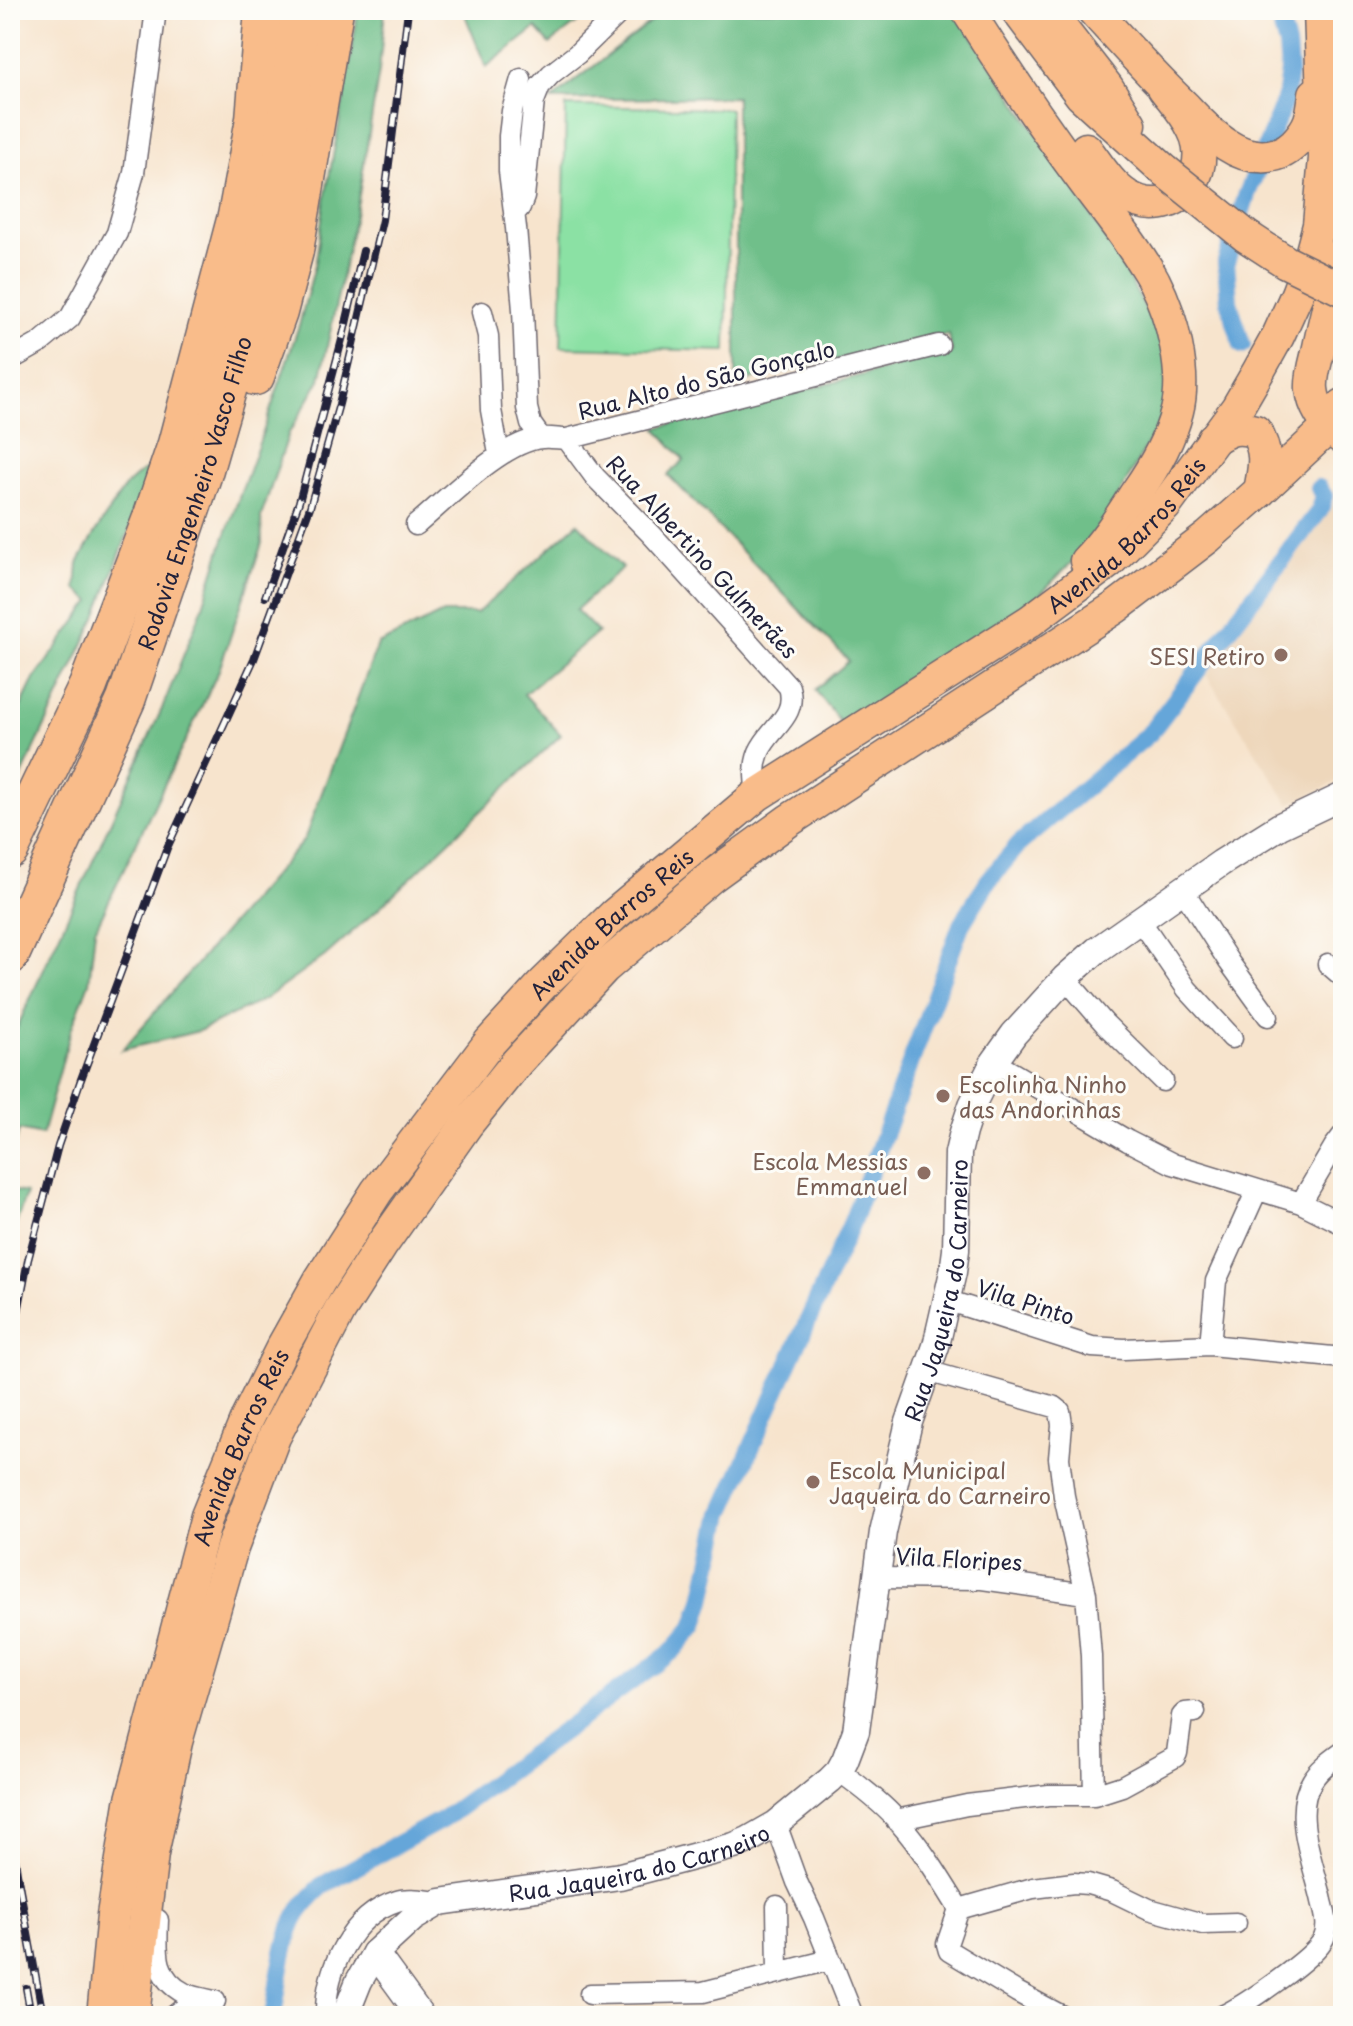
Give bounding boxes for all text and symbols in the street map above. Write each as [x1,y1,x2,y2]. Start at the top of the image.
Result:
street label: Rua Alto do São Gonçalo [574,331,838,427]
street label: Rodovia Engenheiro Vasco Filho [128,332,258,654]
street label: Rua Albertino Gulmerães [600,447,806,665]
street label: Avenida Barros Reis [1039,450,1212,620]
place label: SESI Retiro [1149,639,1265,672]
marker: SESI Retiro [1272,646,1290,664]
street label: Avenida Barros Reis [521,839,700,1006]
place label: Escolinha Ninho das Andorinhas [959,1067,1127,1125]
marker: Escolinha Ninho das Andorinhas [934,1087,952,1105]
place label: Escola Messias Emmanuel [752,1144,908,1202]
street label: Rua Jaqueira do Carneiro [894,1159,974,1425]
marker: Escola Messias Emmanuel [915,1164,933,1182]
street label: Vila Pinto [973,1270,1079,1332]
street label: Avenida Barros Reis [183,1342,296,1549]
place label: Escola Municipal Jaqueira do Carneiro [829,1453,1051,1511]
marker: Escola Municipal Jaqueira do Carneiro [804,1473,822,1491]
street label: Vila Floripes [895,1538,1023,1578]
street label: Rua Jaqueira do Carneiro [506,1815,775,1908]

